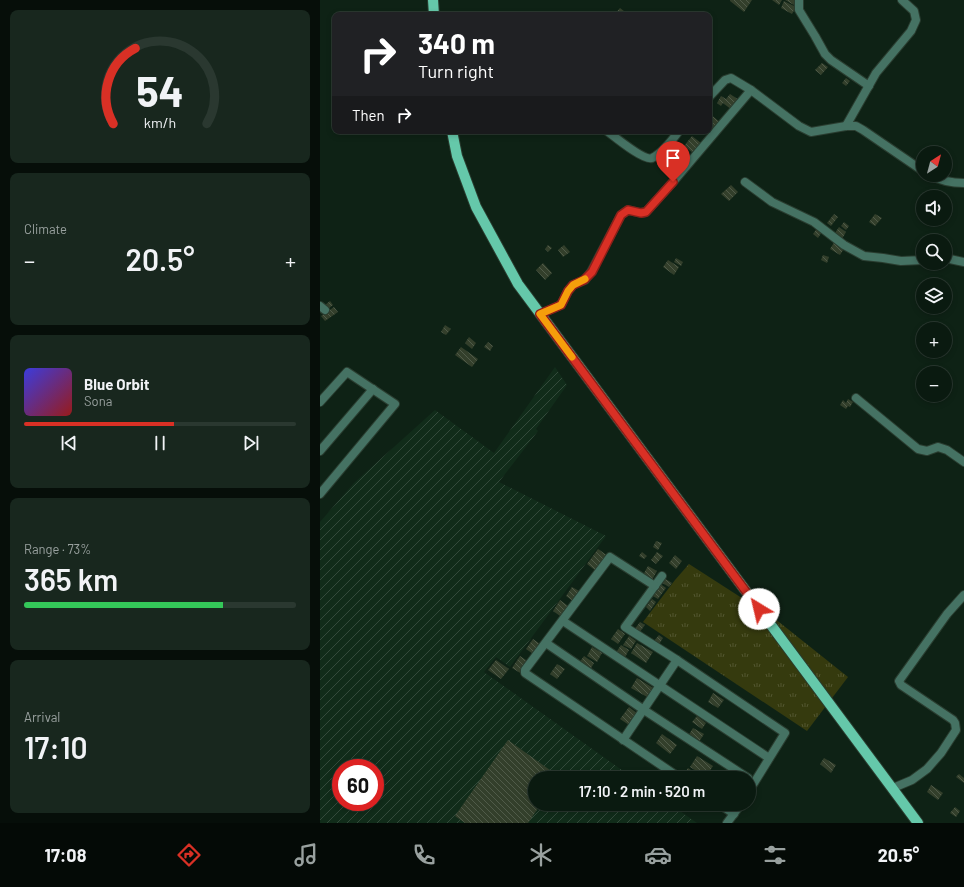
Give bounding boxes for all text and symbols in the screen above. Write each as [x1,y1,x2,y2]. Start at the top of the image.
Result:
text: 340 m [418,26,495,60]
icon: right [352,28,404,80]
text: Turn right [418,60,494,82]
text: 54 [136,65,184,115]
icon: right [393,104,415,126]
text: Then [352,106,385,124]
text: km/h [144,114,176,131]
pin [656,141,690,182]
north arrow [916,146,952,182]
map controls [916,146,952,402]
icon: arrive [662,147,684,169]
button: sound [916,190,952,226]
text: Climate [24,221,67,237]
button: search [916,234,952,270]
text: 20.5° [126,241,195,277]
text: − [24,247,35,273]
text: + [285,247,296,273]
button: layers [916,278,952,314]
button: + [916,322,952,358]
button: − [916,366,952,402]
text: Blue Orbit [84,375,149,393]
text: Sona [84,393,112,409]
icon: previous [58,432,80,454]
icon: pause [149,432,171,454]
icon: next [240,432,262,454]
text: Range · 73% [24,541,91,557]
text: 365 km [24,561,118,597]
position arrow [738,588,780,630]
text: Arrival [24,709,60,725]
text: 17:10 [24,729,88,765]
speed limit sign: 60 [332,759,384,811]
text: 17:10 · 2 min · 520 m [579,782,705,800]
icon: directions [175,841,203,869]
icon: music [292,841,320,869]
icon: phone [410,841,438,869]
icon: climate [527,841,555,869]
icon: car [644,841,672,869]
icon: filters [761,841,789,869]
text: 17:08 [45,844,86,866]
text: 20.5° [878,844,919,866]

